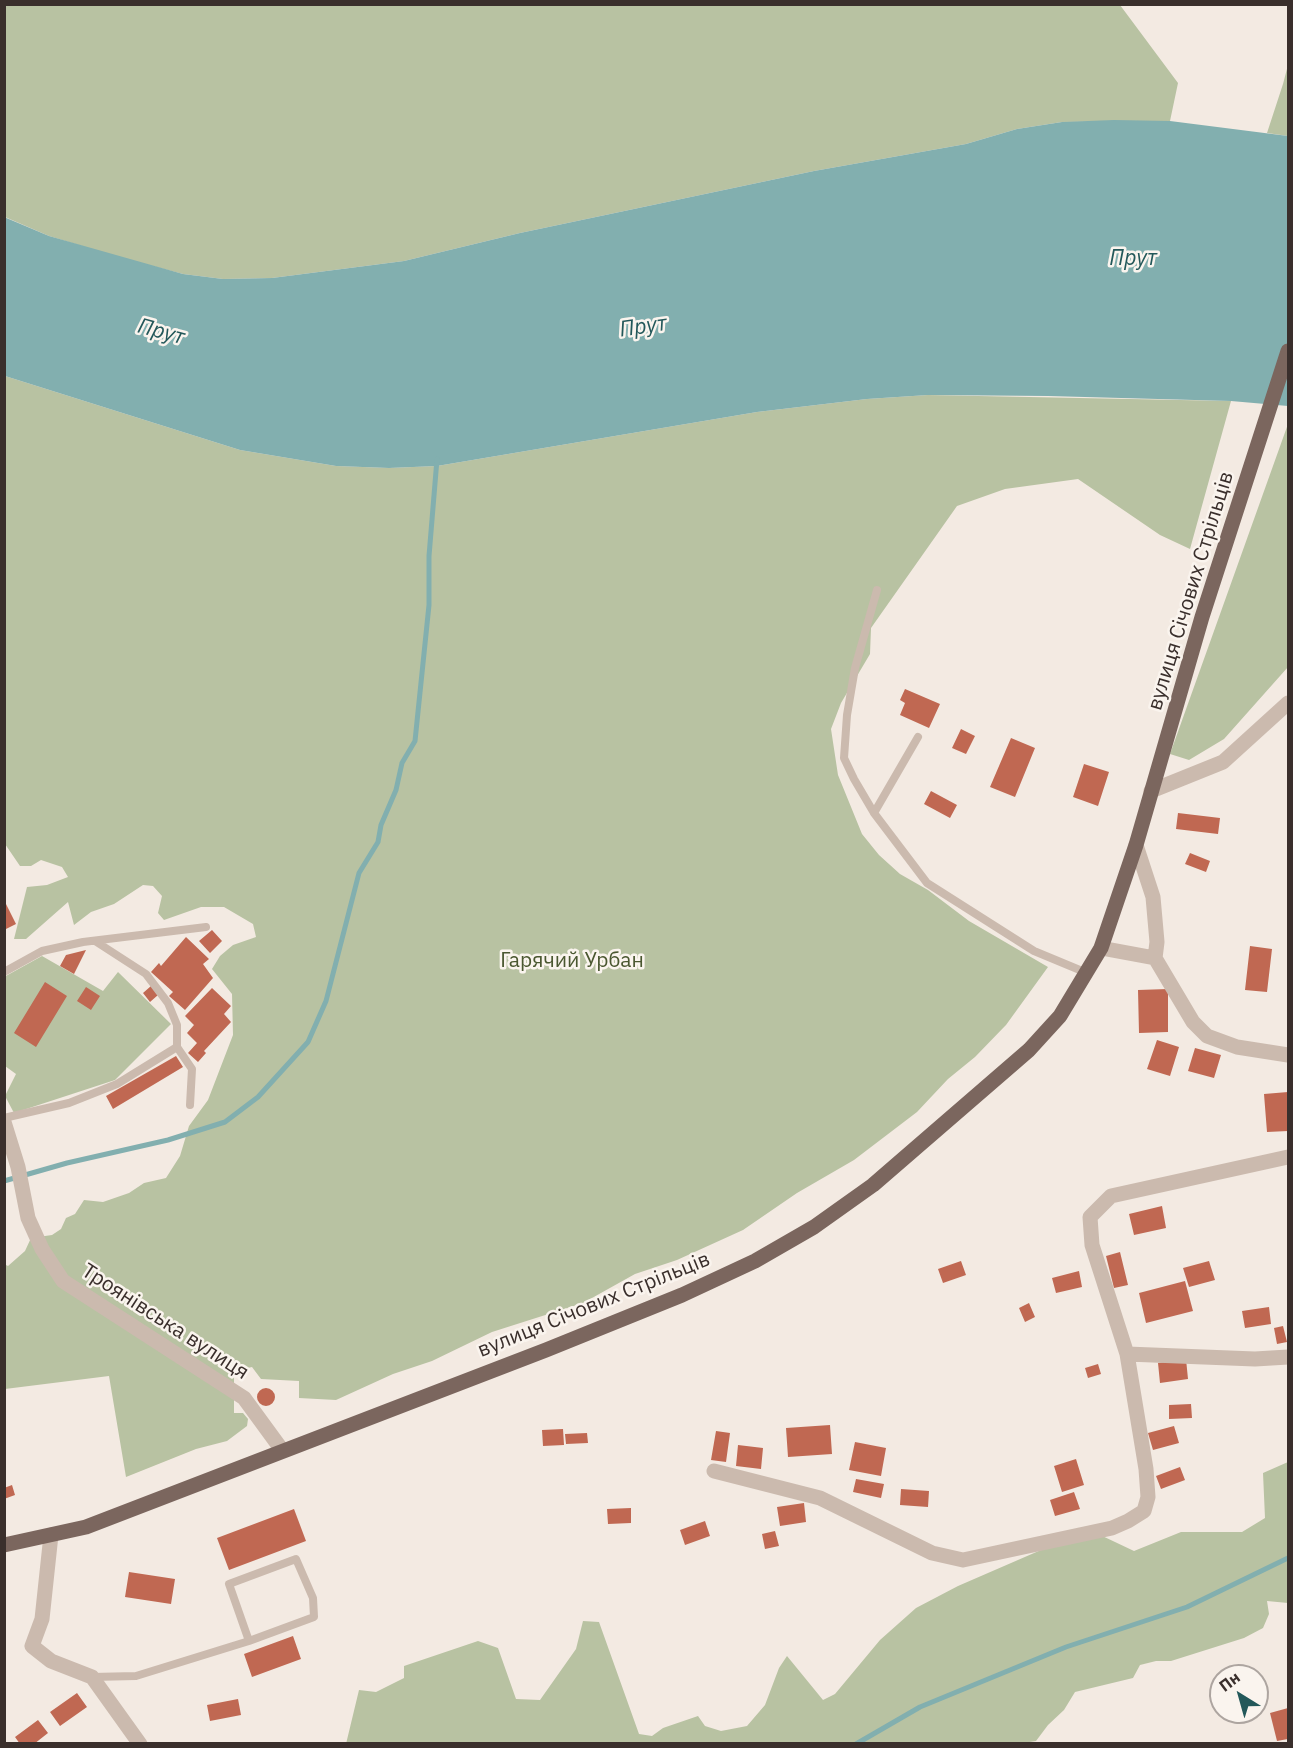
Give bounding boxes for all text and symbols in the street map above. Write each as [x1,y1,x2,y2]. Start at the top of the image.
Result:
water label: Прут [1109,246,1157,272]
water label: Прут [618,311,668,343]
water label: Прут [135,313,187,351]
street label: вулиця Січових Стрільців [1143,469,1239,713]
park label: Гарячий Урбан [500,948,644,974]
street label: вулиця Січових Стрільців [474,1247,714,1363]
street label: Троянівська вулиця [77,1259,253,1385]
north arrow [1209,1664,1269,1724]
text: Пн [1215,1667,1244,1696]

